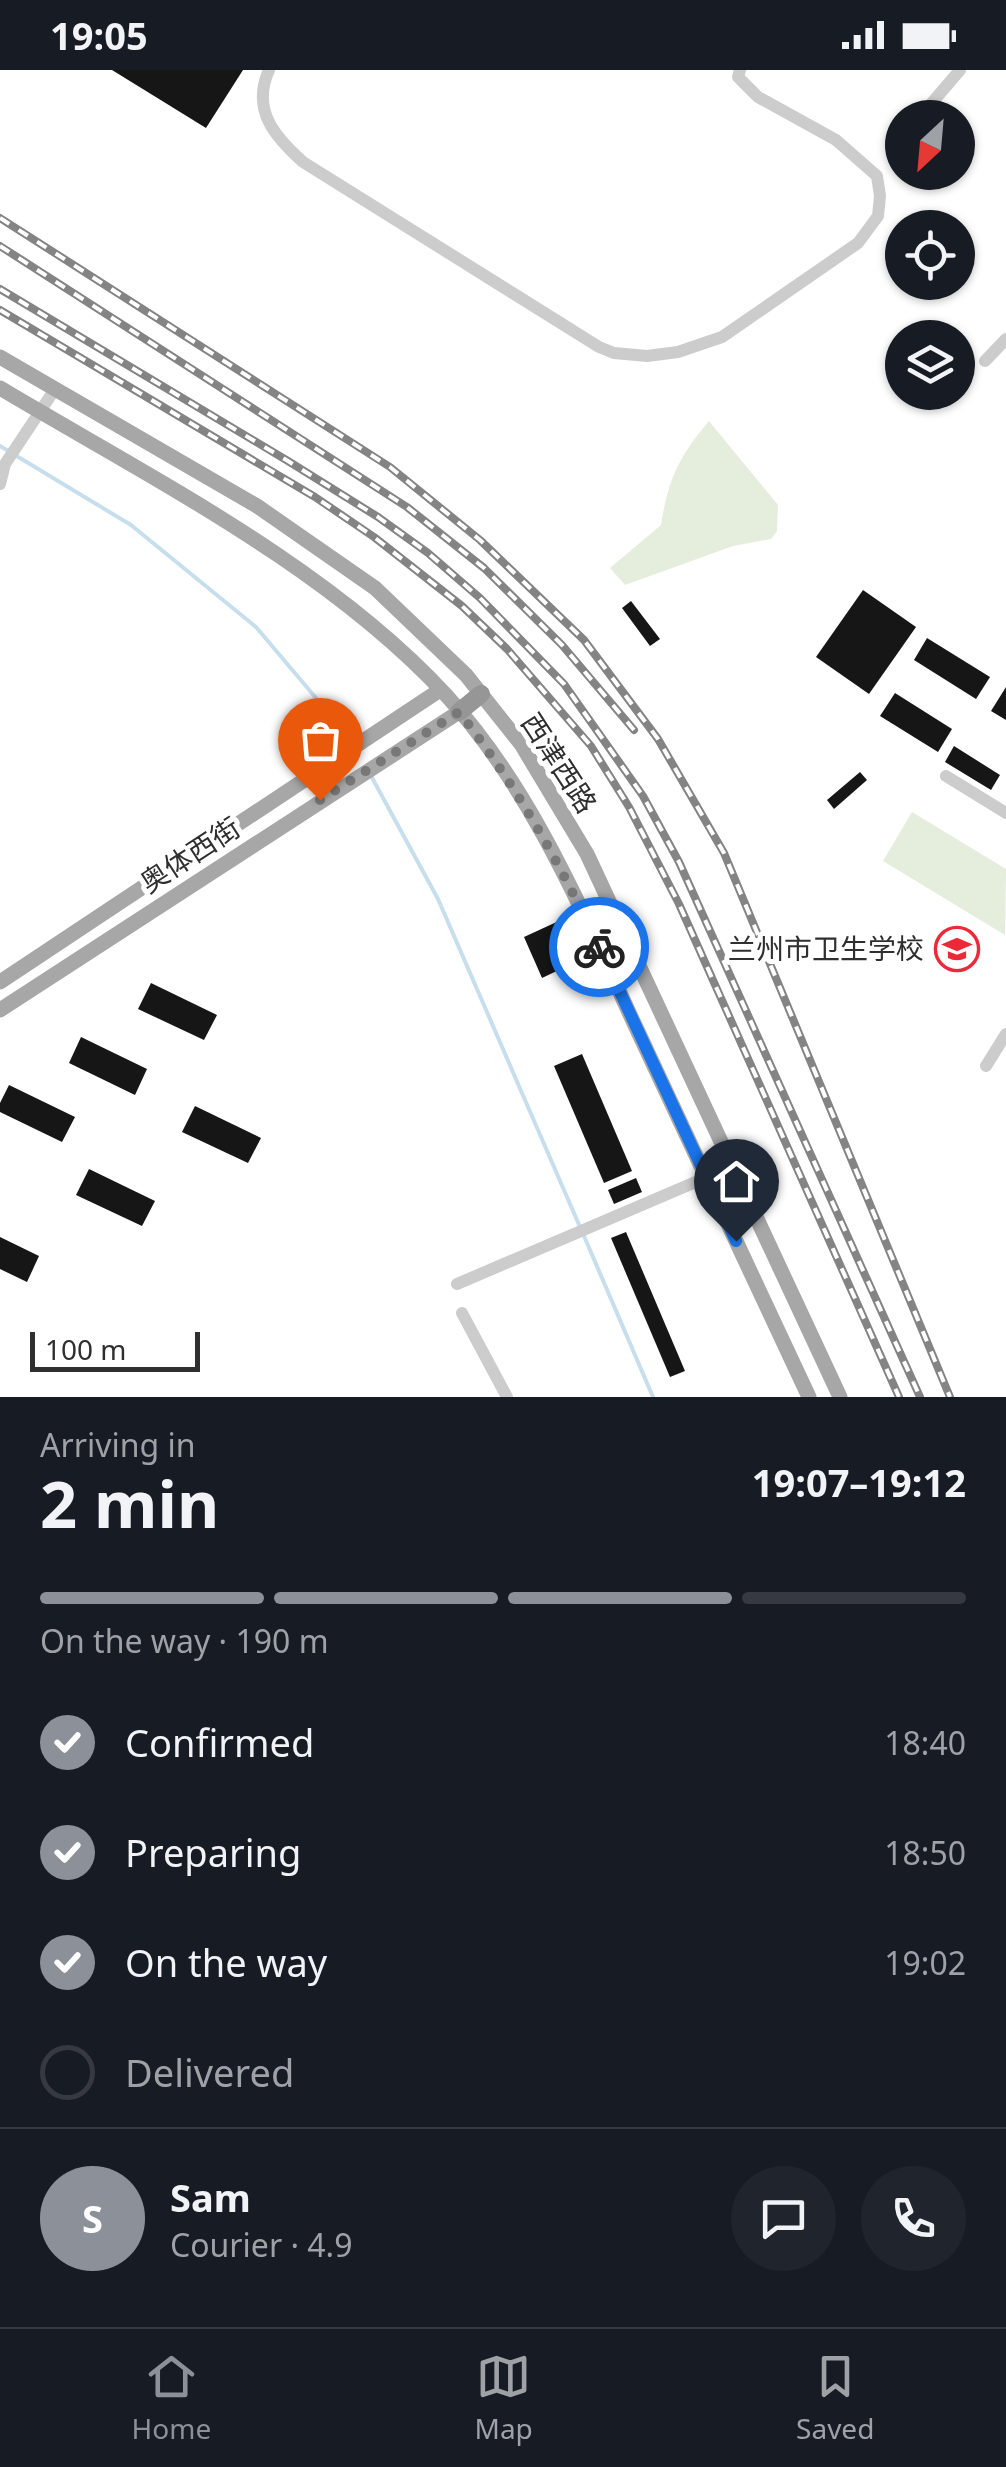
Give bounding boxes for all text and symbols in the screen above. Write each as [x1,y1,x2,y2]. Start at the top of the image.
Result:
text: 19:05 [50,9,148,61]
north arrow [885,100,975,190]
map controls [885,100,975,410]
button: locate [885,210,975,300]
button: layers [885,320,975,410]
pin [278,698,363,801]
street label: 西津西路 [513,705,606,820]
icon: bag [293,713,348,768]
street label: 奥体西街 [132,808,247,901]
courier [549,897,649,997]
icon: bike [572,920,627,975]
school or university icon: 兰州市卫生学校 [934,926,980,972]
place label: 兰州市卫生学校 [728,929,924,967]
pin [694,1139,779,1242]
icon: home [709,1154,764,1209]
scale bar [30,1327,200,1372]
text: 100 m [45,1330,127,1368]
text: Arriving in [40,1423,195,1466]
text: 19:07–19:12 [752,1456,966,1508]
text: 2 min [40,1459,219,1547]
text: On the way · 190 m [40,1619,329,1662]
icon: check [40,1715,95,1770]
text: Confirmed [125,1716,314,1768]
text: 18:40 [884,1721,966,1764]
icon: check [40,1825,95,1880]
text: Preparing [125,1826,301,1878]
text: 18:50 [884,1831,966,1874]
icon: check [40,1935,95,1990]
text: On the way [125,1936,327,1988]
text: 19:02 [884,1941,966,1984]
text: Delivered [125,2046,294,2098]
button: chat [731,2166,836,2271]
button: phone [861,2166,966,2271]
text: Sam [170,2171,251,2223]
text: S [82,2192,103,2244]
text: Courier · 4.9 [170,2223,353,2266]
tab: Home [132,2349,211,2447]
tab: Map [475,2349,533,2447]
tab: Saved [796,2349,874,2447]

